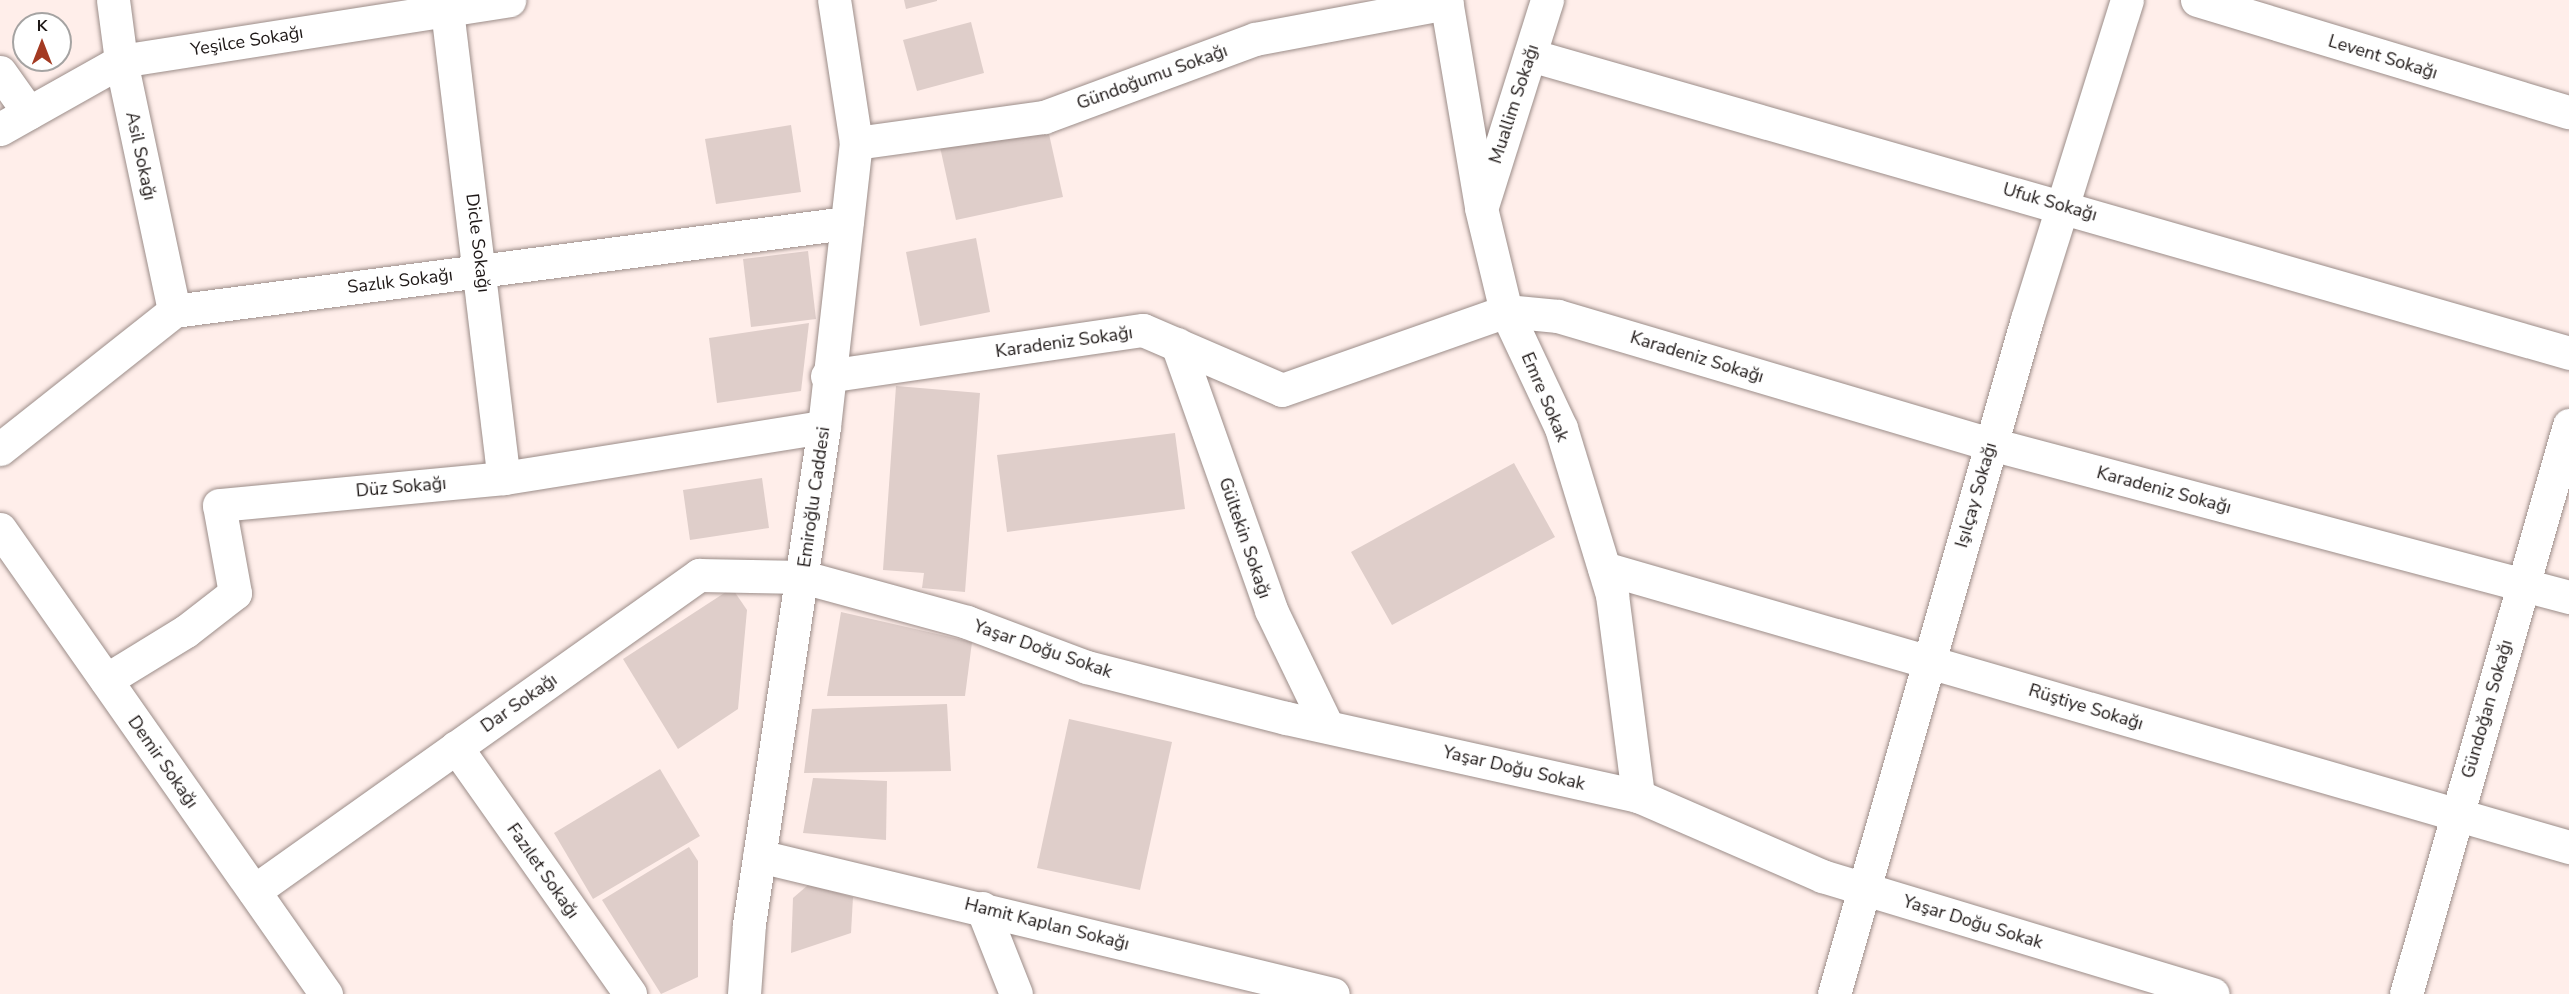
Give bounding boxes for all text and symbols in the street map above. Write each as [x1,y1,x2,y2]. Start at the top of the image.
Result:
north arrow [12,12,72,72]
text: K [37,15,47,37]
street label: Yeşilce Sokağı [189,21,305,61]
street label: Levent Sokağı [2326,30,2440,84]
street label: Gündoğumu Sokağı [1074,40,1230,114]
street label: Muallim Sokağı [1485,42,1543,166]
street label: Asil Sokağı [121,110,161,202]
street label: Ufuk Sokağı [2000,178,2100,226]
street label: Dicle Sokağı [461,192,495,294]
street label: Sazlık Sokağı [346,264,454,298]
street label: Karadeniz Sokağı [994,322,1134,362]
street label: Karadeniz Sokağı [1628,326,1766,388]
street label: Emre Sokak [1517,349,1573,445]
street label: Emiroğlu Caddesi [793,425,835,569]
street label: Işılçay Sokağı [1951,440,2001,550]
street label: Karadeniz Sokağı [2094,462,2234,518]
street label: Düz Sokağı [355,472,447,502]
street label: Gültekin Sokağı [1214,475,1276,601]
street label: Yaşar Doğu Sokak [971,615,1115,683]
street label: Gündoğan Sokağı [2457,637,2517,781]
street label: Dar Sokağı [477,669,561,737]
street label: Rüştiye Sokağı [2026,679,2146,735]
street label: Demir Sokağı [123,712,203,812]
street label: Yaşar Doğu Sokak [1441,741,1587,795]
street label: Fazılet Sokağı [502,819,584,923]
street label: Yaşar Doğu Sokak [1900,890,2046,954]
street label: Hamit Kaplan Sokağı [962,893,1132,955]

